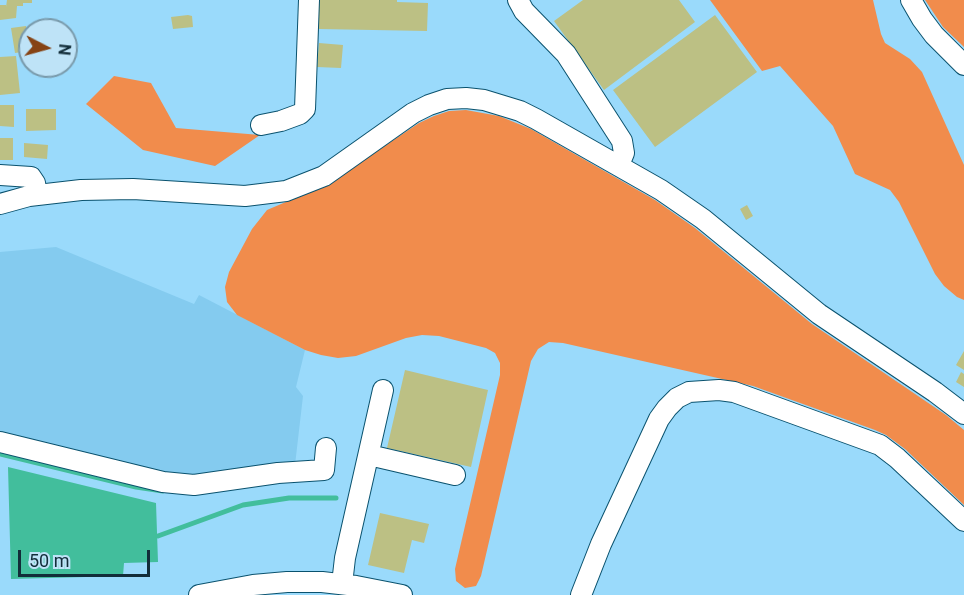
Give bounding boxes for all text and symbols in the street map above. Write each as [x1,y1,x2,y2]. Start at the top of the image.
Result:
north arrow [18,18,78,78]
text: N [54,43,74,56]
scale bar [21,538,153,576]
text: 50 m [29,550,69,571]

